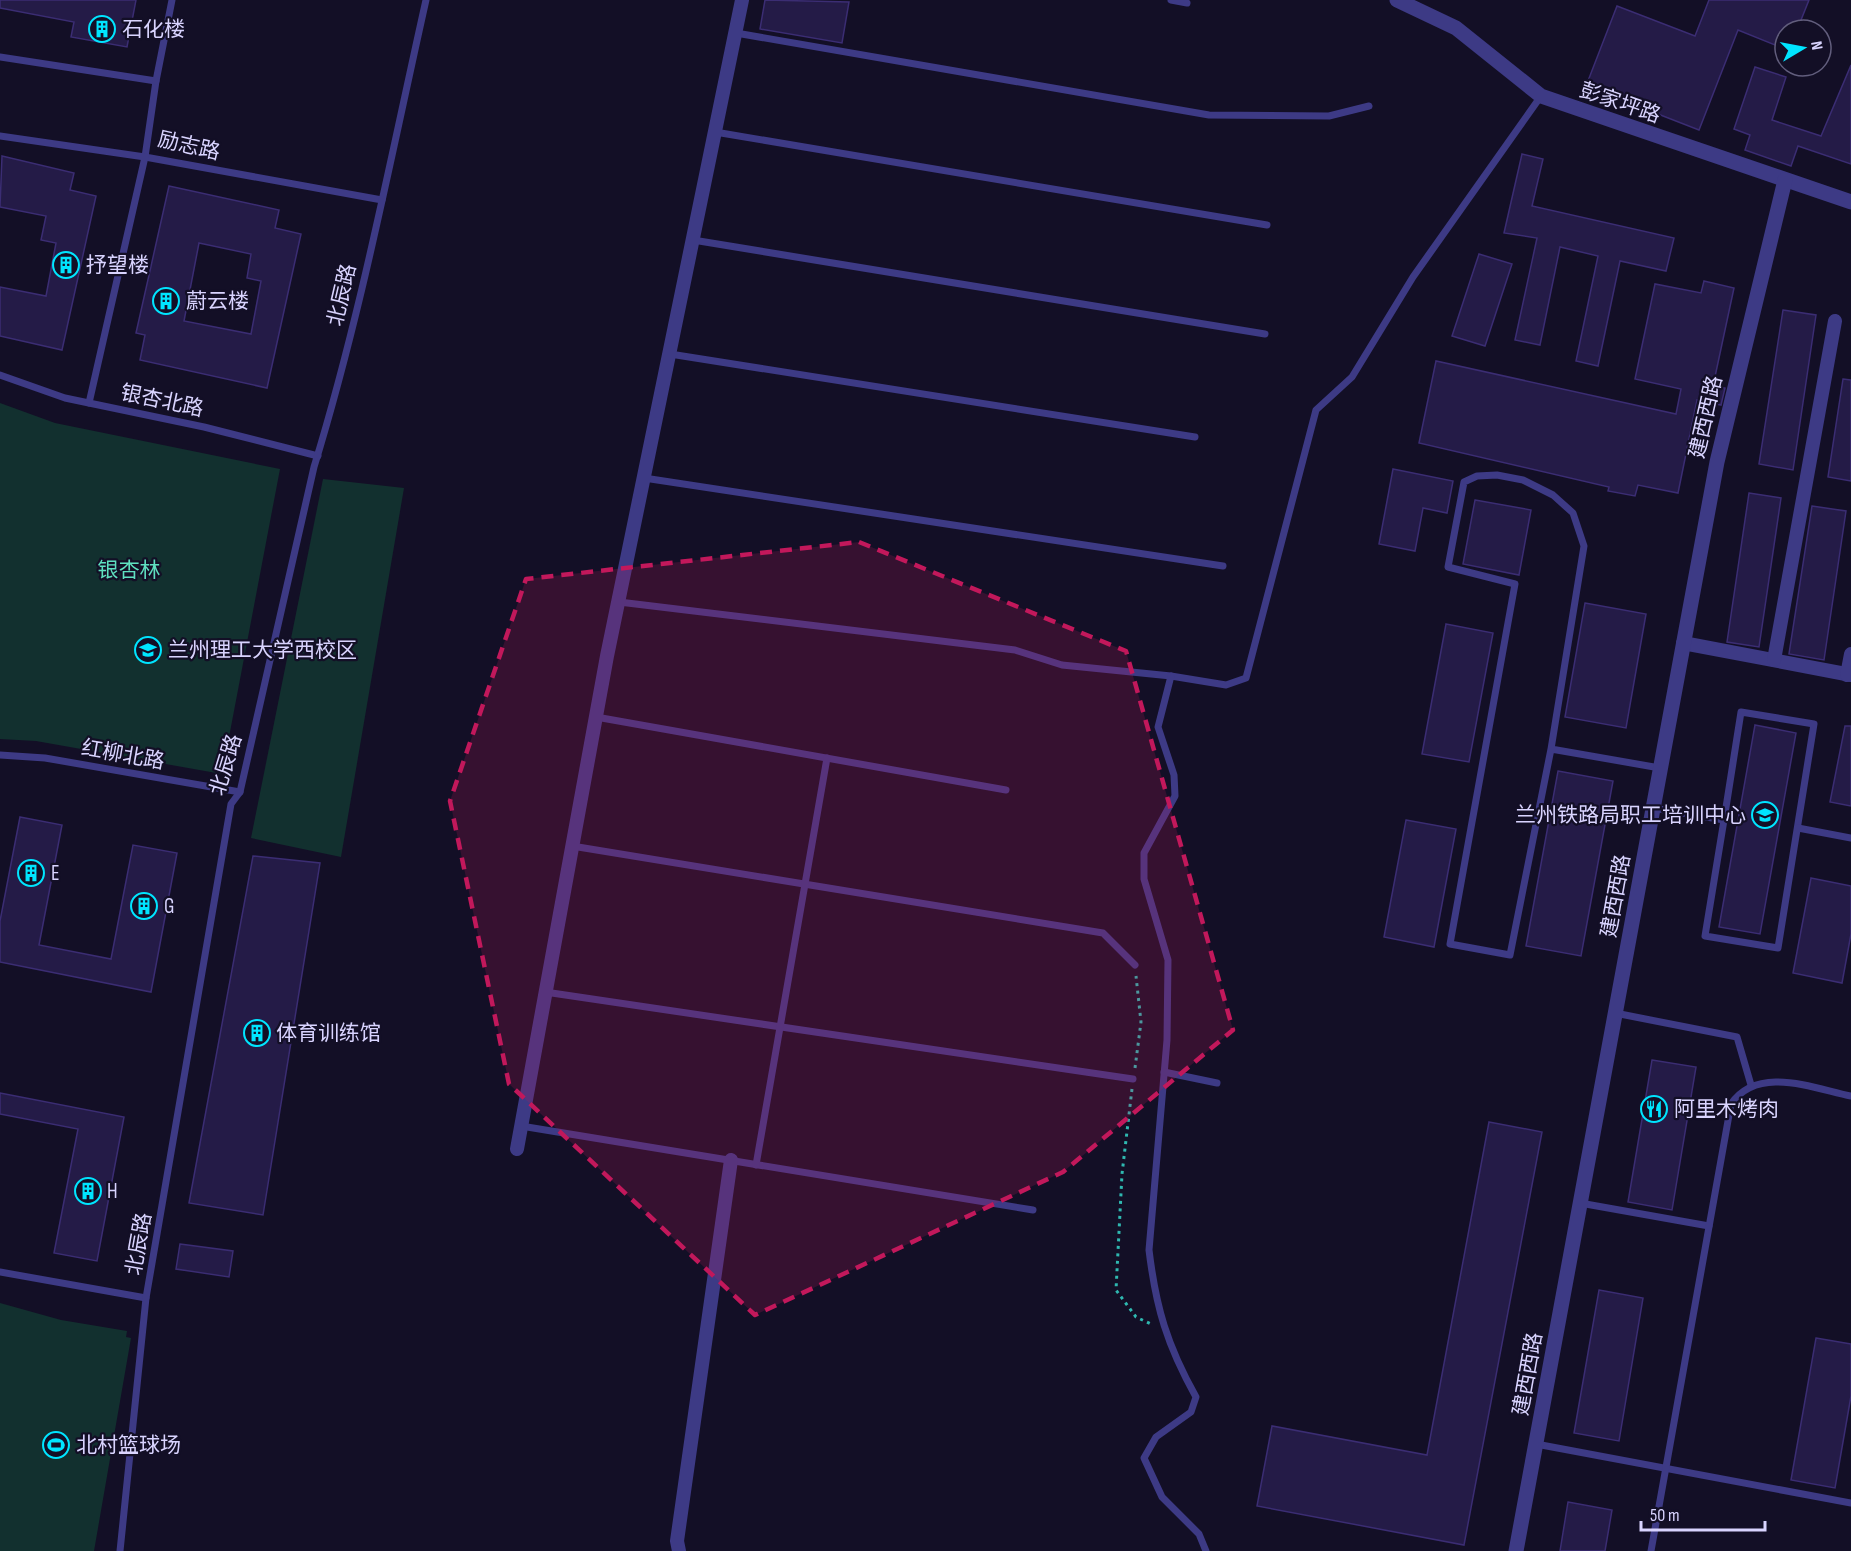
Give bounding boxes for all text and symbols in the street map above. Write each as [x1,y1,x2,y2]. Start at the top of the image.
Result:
building icon: 石化楼 [87,14,117,44]
place label: 石化楼 [122,17,185,42]
north arrow [1773,18,1833,78]
text: N [1806,40,1826,52]
street label: 彭家坪路 [1576,78,1664,128]
street label: 励志路 [155,127,223,165]
building icon: 抒望楼 [51,250,81,280]
place label: 抒望楼 [86,253,149,278]
street label: 北辰路 [323,261,361,329]
building icon: 蔚云楼 [151,286,181,316]
place label: 蔚云楼 [186,289,249,314]
street label: 建西西路 [1684,373,1728,461]
street label: 银杏北路 [118,380,206,422]
park label: 银杏林 [98,558,161,583]
school or university icon: 兰州理工大学西校区 [133,635,163,665]
place label: 兰州理工大学西校区 [168,638,357,663]
street label: 北辰路 [205,731,247,799]
street label: 红柳北路 [79,735,167,775]
school or university icon: 兰州铁路局职工培训中心 [1750,800,1780,830]
place label: 兰州铁路局职工培训中心 [1515,803,1746,828]
street label: 建西西路 [1596,852,1636,940]
building icon: E [16,858,46,888]
place label: E [51,861,60,886]
building icon: G [129,891,159,921]
place label: G [164,894,175,919]
building icon: 体育训练馆 [242,1018,272,1048]
place label: 体育训练馆 [276,1021,381,1046]
restaurant icon: 阿里木烤肉 [1639,1094,1669,1124]
place label: 阿里木烤肉 [1674,1097,1779,1122]
building icon: H [73,1176,103,1206]
place label: H [107,1179,118,1204]
street label: 北辰路 [121,1211,157,1277]
street label: 建西西路 [1508,1330,1548,1418]
sports icon: 北村篮球场 [41,1430,71,1460]
place label: 北村篮球场 [76,1433,181,1458]
scale bar [1641,1494,1766,1532]
text: 50 m [1650,1505,1680,1526]

